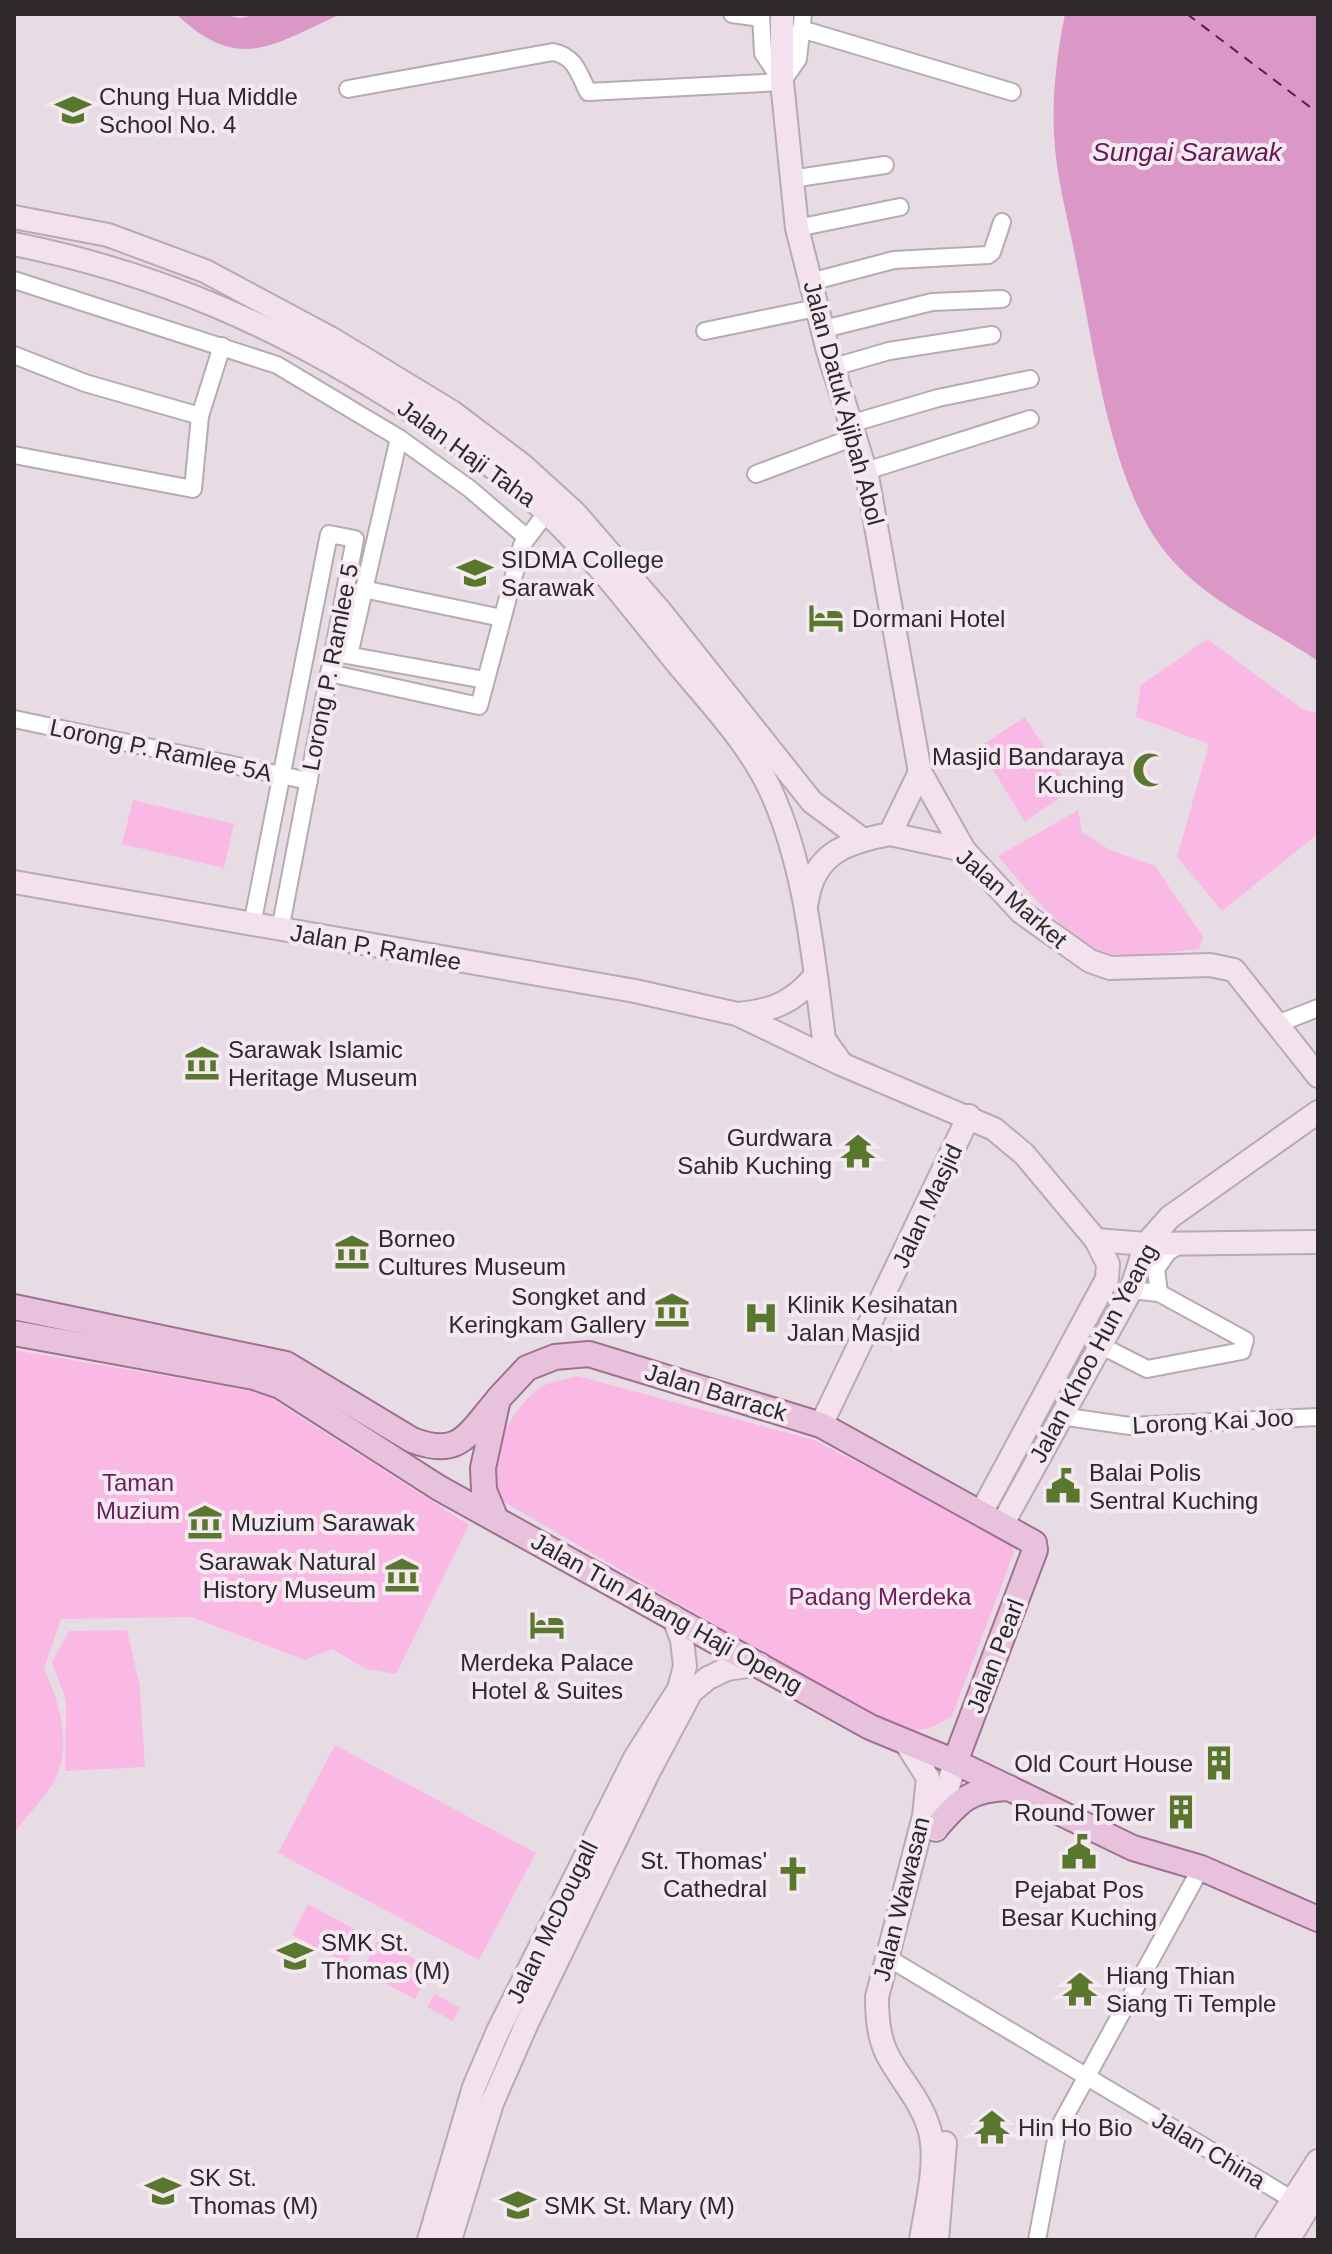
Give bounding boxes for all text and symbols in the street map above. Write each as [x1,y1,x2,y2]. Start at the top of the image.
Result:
place label: Chung Hua Middle School No. 4 [99,83,298,138]
school or university icon: Chung Hua Middle School No. 4 [54,91,92,129]
water label: Sungai Sarawak [1092,137,1284,167]
street label: Jalan Datuk Ajibah Abol [798,278,890,528]
street label: Jalan Haji Taha [393,394,542,512]
place label: SIDMA College Sarawak [501,546,664,601]
school or university icon: SIDMA College Sarawak [456,554,494,592]
street label: Lorong P. Ramlee 5 [297,561,363,773]
hotel icon: Dormani Hotel [807,599,845,637]
place label: Dormani Hotel [852,605,1005,632]
street label: Lorong P. Ramlee 5A [47,713,275,787]
place label: Masjid Bandaraya Kuching [932,743,1125,798]
mosque icon: Masjid Bandaraya Kuching [1131,751,1169,789]
street label: Jalan Market [951,843,1073,953]
street label: Jalan P. Ramlee [288,919,464,975]
place label: Sarawak Islamic Heritage Museum [228,1036,417,1091]
museum icon: Sarawak Islamic Heritage Museum [183,1044,221,1082]
place label: Gurdwara Sahib Kuching [677,1124,833,1179]
temple icon: Gurdwara Sahib Kuching [839,1132,877,1170]
street label: Jalan Masjid [887,1140,967,1272]
place label: Borneo Cultures Museum [378,1225,566,1280]
museum icon: Borneo Cultures Museum [333,1233,371,1271]
street label: Jalan Khoo Hun Yeang [1024,1239,1162,1467]
place label: Songket and Keringkam Gallery [449,1283,646,1338]
museum icon: Songket and Keringkam Gallery [653,1291,691,1329]
place label: Klinik Kesihatan Jalan Masjid [787,1291,958,1346]
hospital icon: Klinik Kesihatan Jalan Masjid [742,1299,780,1337]
street label: Jalan Barrack [642,1358,791,1427]
street label: Lorong Kai Joo [1132,1403,1294,1439]
place label: Balai Polis Sentral Kuching [1089,1459,1258,1514]
public building icon: Balai Polis Sentral Kuching [1044,1467,1082,1505]
park label: Taman Muzium [96,1469,180,1524]
museum icon: Muzium Sarawak [186,1503,224,1541]
place label: Muzium Sarawak [231,1509,416,1536]
street label: Jalan Tun Abang Haji Openg [527,1527,807,1699]
place label: Sarawak Natural History Museum [199,1548,376,1603]
museum icon: Sarawak Natural History Museum [383,1556,421,1594]
park label: Padang Merdeka [789,1583,972,1610]
street label: Jalan Pearl [961,1595,1029,1717]
hotel icon: Merdeka Palace Hotel & Suites [528,1606,566,1644]
place label: Merdeka Palace Hotel & Suites [460,1649,634,1704]
building icon: Old Court House [1200,1744,1238,1782]
place label: Old Court House [1014,1750,1193,1777]
building icon: Round Tower [1162,1793,1200,1831]
place label: Round Tower [1014,1799,1155,1826]
street label: Jalan Wawasan [868,1814,934,1984]
public building icon: Pejabat Pos Besar Kuching [1060,1833,1098,1871]
street label: Jalan McDougall [501,1836,603,2008]
place label: St. Thomas' Cathedral [640,1847,767,1902]
church icon: St. Thomas' Cathedral [774,1855,812,1893]
place label: Pejabat Pos Besar Kuching [1001,1876,1157,1931]
place label: SMK St. Thomas (M) [321,1929,450,1984]
school or university icon: SMK St. Thomas (M) [276,1937,314,1975]
place label: Hiang Thian Siang Ti Temple [1106,1962,1276,2017]
temple icon: Hiang Thian Siang Ti Temple [1061,1970,1099,2008]
street label: Jalan China [1148,2106,1271,2195]
temple icon: Hin Ho Bio [973,2108,1011,2146]
place label: Hin Ho Bio [1018,2114,1133,2141]
place label: SK St. Thomas (M) [189,2164,318,2219]
school or university icon: SK St. Thomas (M) [144,2172,182,2210]
school or university icon: SMK St. Mary (M) [499,2186,537,2224]
place label: SMK St. Mary (M) [544,2192,735,2219]

